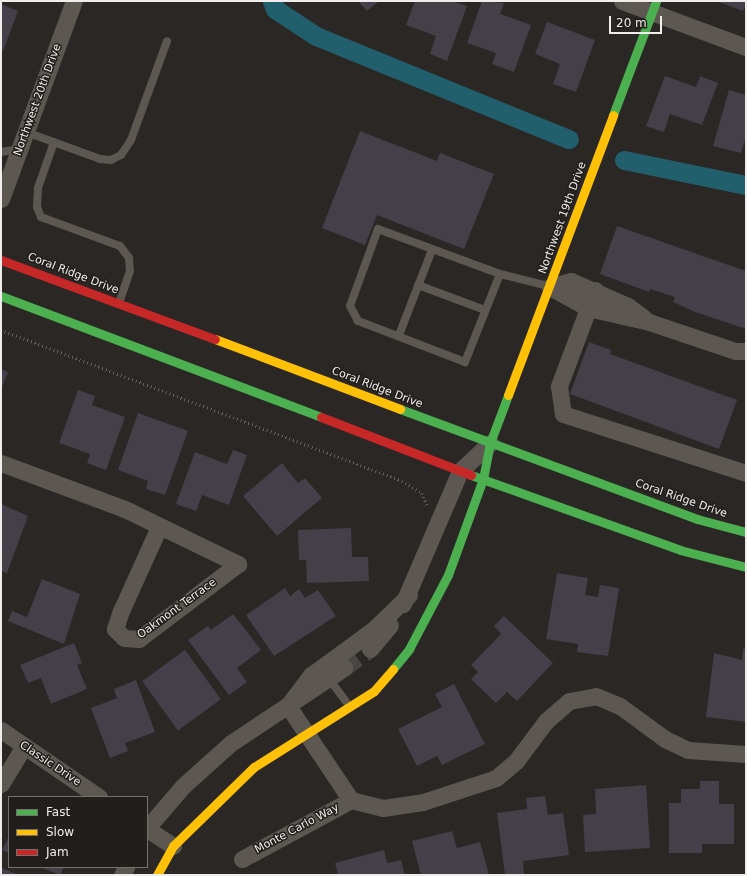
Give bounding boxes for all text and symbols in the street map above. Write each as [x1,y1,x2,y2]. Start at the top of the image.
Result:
scale bar [611,8,664,34]
text: 20 m [616,16,647,30]
street label: Northwest 20th Drive [12,42,64,158]
street label: Northwest 19th Drive [537,160,589,276]
street label: Coral Ridge Drive [26,251,120,297]
street label: Coral Ridge Drive [330,365,424,411]
street label: Coral Ridge Drive [633,477,729,521]
street label: Oakmont Terrace [135,576,219,642]
street label: Classic Drive [17,739,83,789]
legend [8,796,148,868]
street label: Monte Carlo Way [253,801,341,857]
text: Fast [46,805,70,819]
text: Slow [46,825,74,839]
text: Jam [46,845,69,859]

